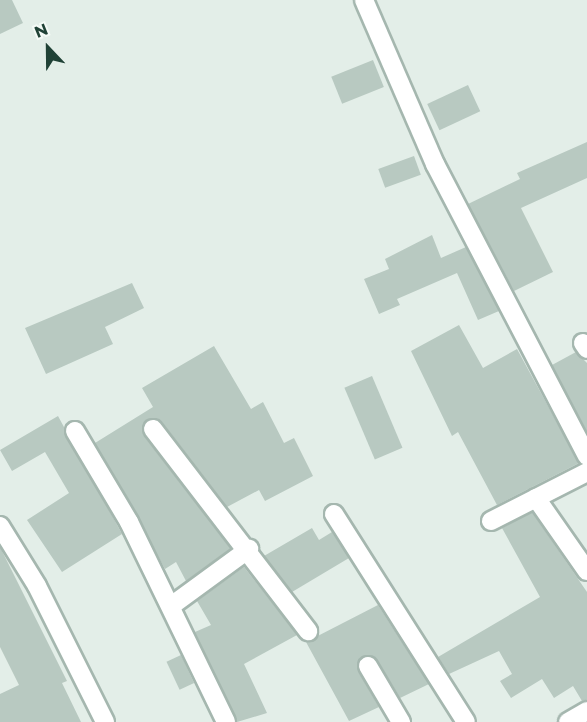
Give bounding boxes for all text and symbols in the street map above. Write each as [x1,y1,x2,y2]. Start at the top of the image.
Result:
north arrow [18,18,78,78]
text: N [32,20,51,42]

